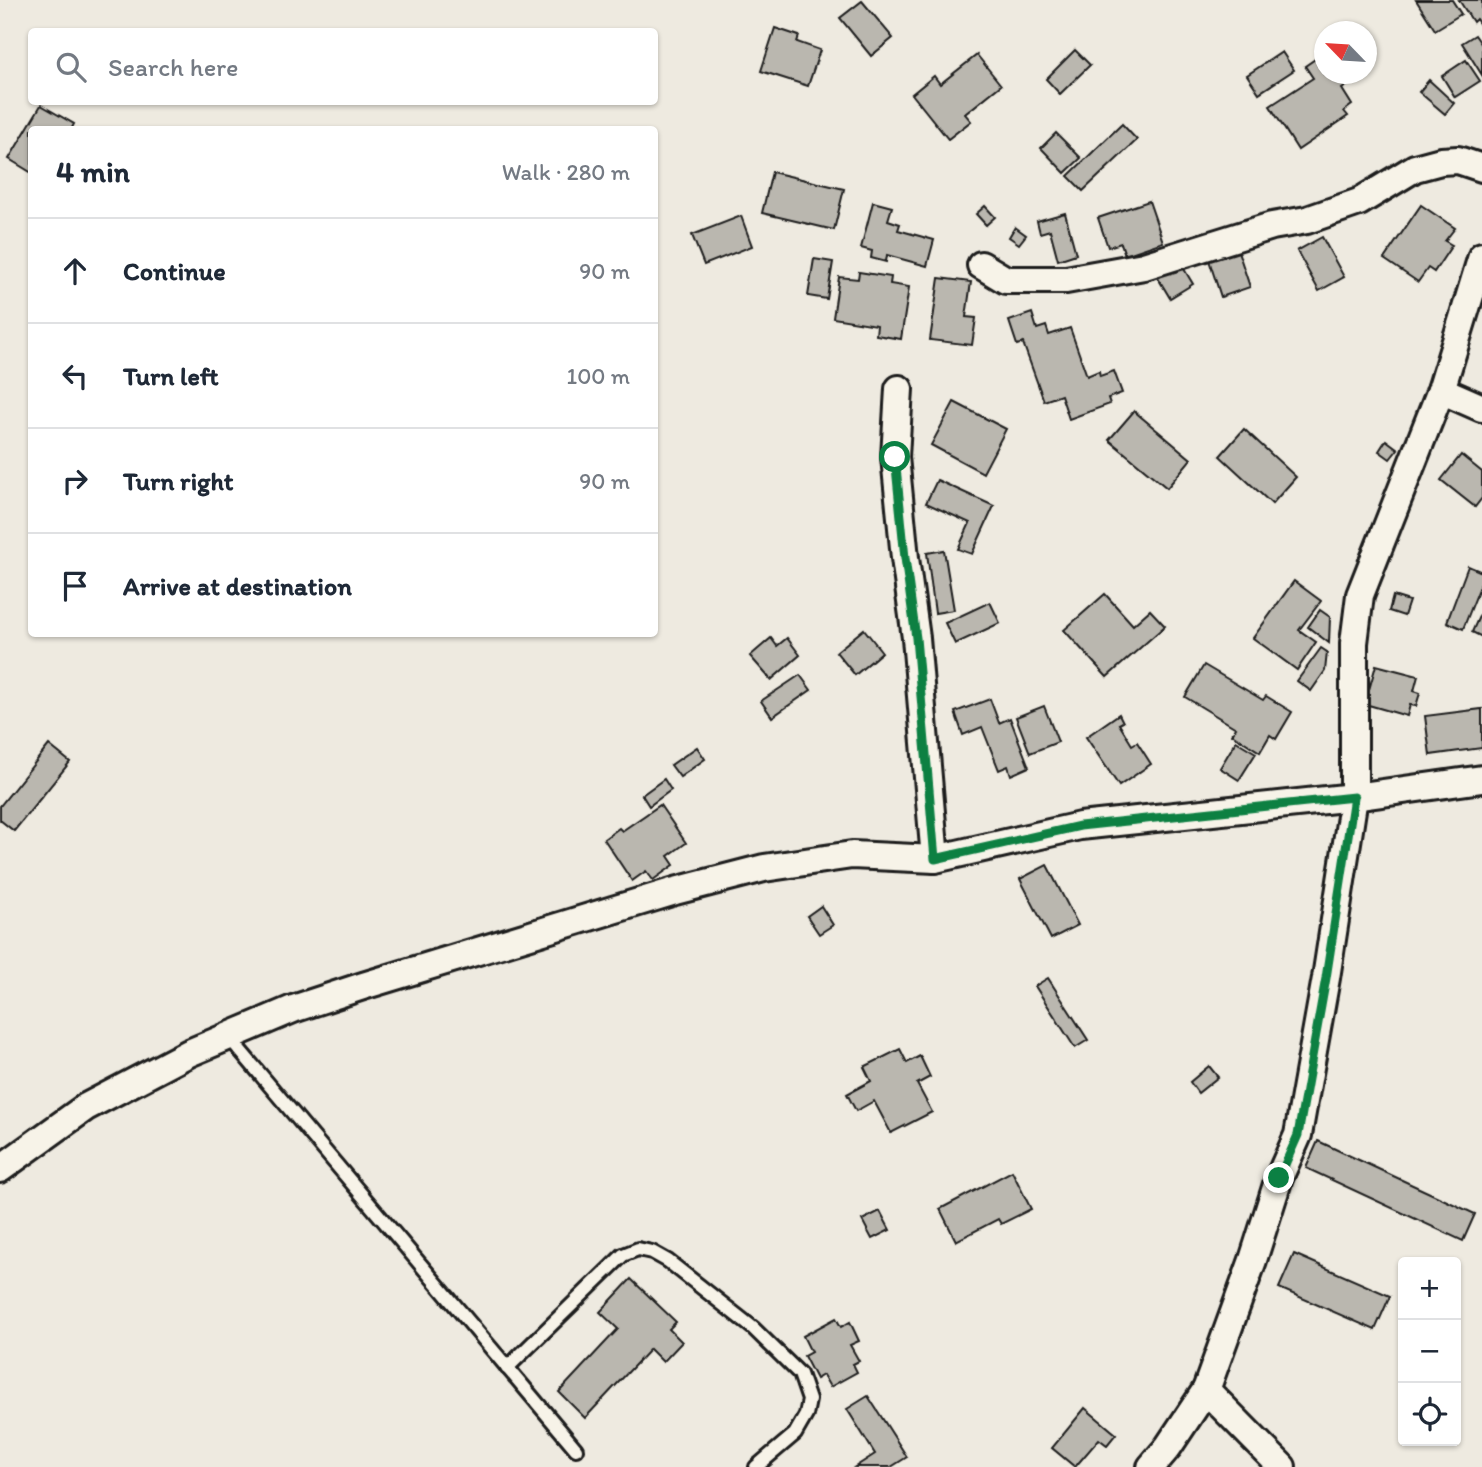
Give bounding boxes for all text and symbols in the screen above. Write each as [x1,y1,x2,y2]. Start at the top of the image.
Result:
north arrow [1314,21,1377,84]
search box [28,28,658,105]
icon: search [52,48,90,86]
text: Search here [108,51,238,83]
text: 4 min [56,153,130,190]
text: Walk · 280 m [502,158,630,186]
icon: ahead [56,252,94,290]
text: Continue [123,255,226,287]
text: 90 m [579,257,630,285]
icon: left [56,357,94,395]
text: Turn left [123,360,219,392]
text: 100 m [566,362,630,390]
route start [879,441,910,472]
icon: right [56,462,94,500]
text: Turn right [123,465,234,497]
text: 90 m [579,467,630,495]
icon: arrive [56,567,94,605]
text: Arrive at destination [123,570,352,602]
route end [1263,1162,1294,1193]
map controls [1398,1257,1461,1446]
button: + [1398,1257,1461,1320]
button: − [1398,1320,1461,1383]
button: locate [1398,1383,1461,1446]

